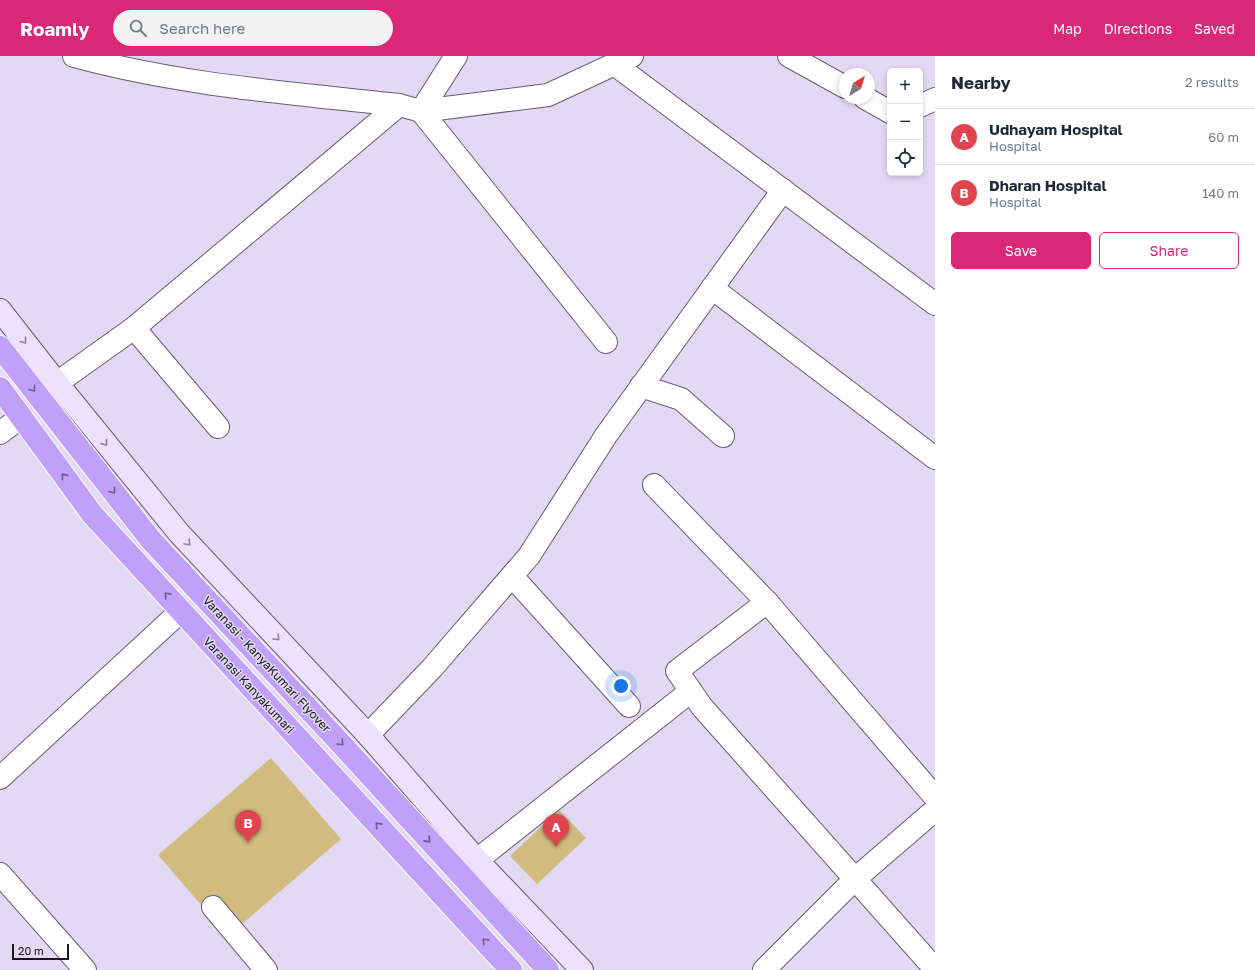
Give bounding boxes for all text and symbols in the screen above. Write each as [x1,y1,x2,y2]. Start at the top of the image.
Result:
search box [113,10,393,46]
text: Roamly [20,17,89,40]
icon: search [127,17,149,39]
text: Search here [159,19,245,37]
text: Map [1053,20,1082,37]
text: Directions [1104,20,1172,37]
text: Saved [1194,20,1235,37]
north arrow [839,68,875,104]
map controls [887,68,923,176]
button: + [887,68,923,104]
text: Nearby [951,72,1011,93]
text: 2 results [1185,74,1239,90]
button: − [887,104,923,140]
text: Udhayam Hospital [989,120,1123,138]
text: A [959,129,969,145]
text: 60 m [1208,129,1239,145]
text: Hospital [989,138,1042,154]
button: locate [887,140,923,176]
text: Dharan Hospital [989,176,1107,194]
text: B [959,185,969,201]
text: 140 m [1202,185,1239,201]
text: Hospital [989,194,1042,210]
button: Save [951,232,1091,269]
button: Share [1099,232,1239,269]
one-way arrow [19,337,26,344]
one-way arrow [28,384,35,391]
one-way arrow [101,438,108,445]
one-way arrow [62,473,69,480]
one-way arrow [108,487,115,494]
one-way arrow [183,538,191,546]
one-way arrow [164,592,172,600]
street label: Varanasi - KanyaKumari Flyover [200,593,334,735]
one-way arrow [272,633,280,641]
street label: Varanasi Kanyakumari [200,634,298,736]
your location [611,676,631,696]
one-way arrow [336,738,343,746]
pin: B [235,810,261,843]
pin: A [543,814,569,847]
one-way arrow [375,822,383,830]
one-way arrow [423,835,430,842]
one-way arrow [482,938,490,946]
scale bar [12,942,69,961]
text: 20 m [18,944,44,957]

